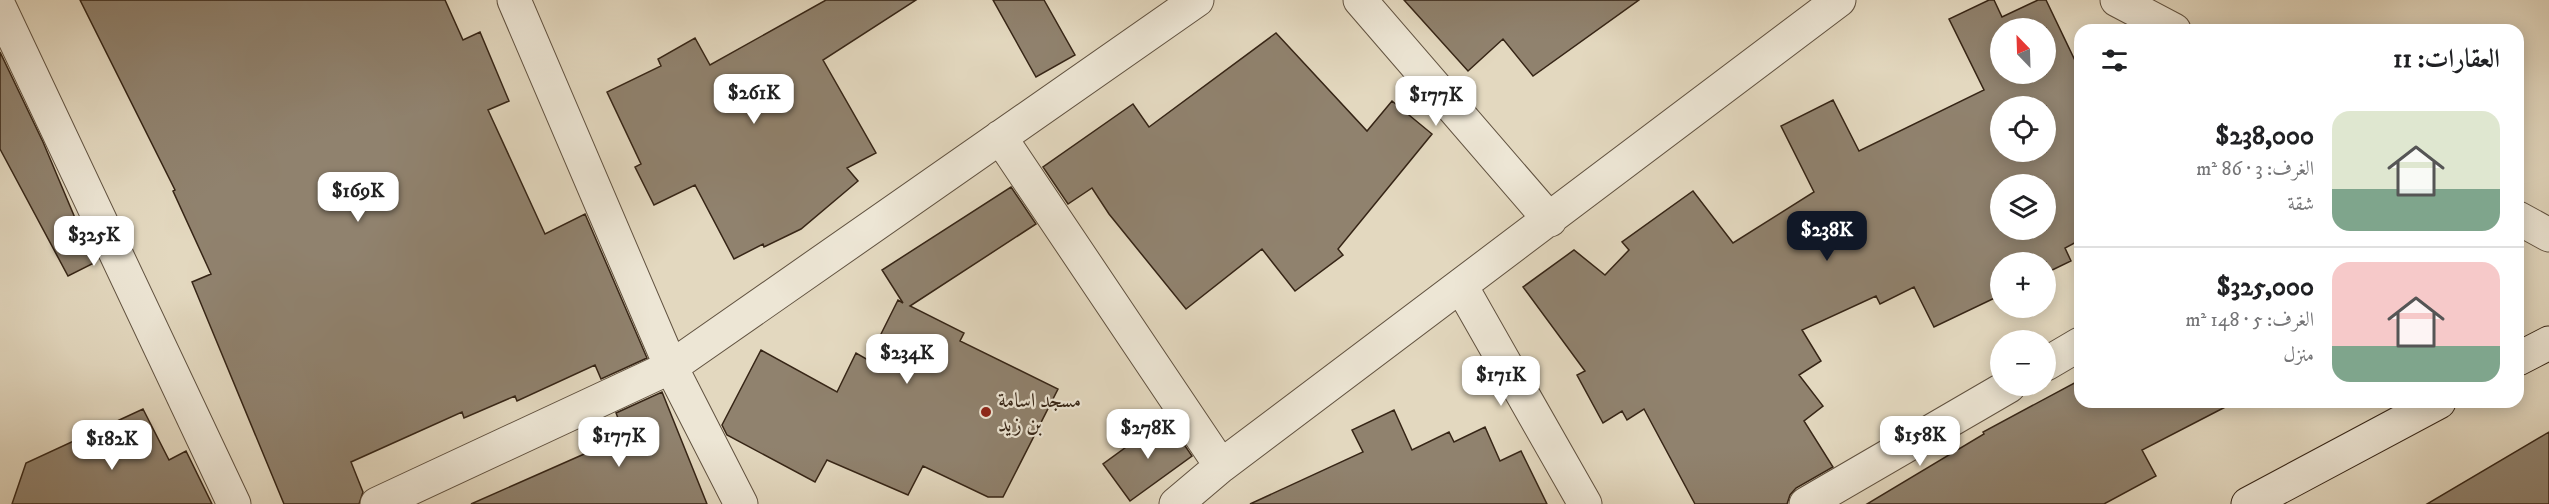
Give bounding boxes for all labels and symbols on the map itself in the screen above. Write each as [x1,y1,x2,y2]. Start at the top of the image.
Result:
north arrow [1990,18,2056,84]
pin: $261K [712,74,796,125]
pin: $177K [1394,76,1478,127]
pin: $169K [316,172,400,223]
pin: $238K [1785,211,1869,262]
pin: $325K [52,216,136,267]
pin: $234K [865,334,949,385]
pin: $171K [1459,356,1543,407]
place label: مسجد اسامة بن زيد [998,388,1081,438]
marker: مسجد اسامة بن زيد [979,405,993,419]
pin: $278K [1106,409,1190,460]
pin: $158K [1878,416,1962,467]
pin: $177K [577,417,661,468]
pin: $182K [70,420,154,471]

